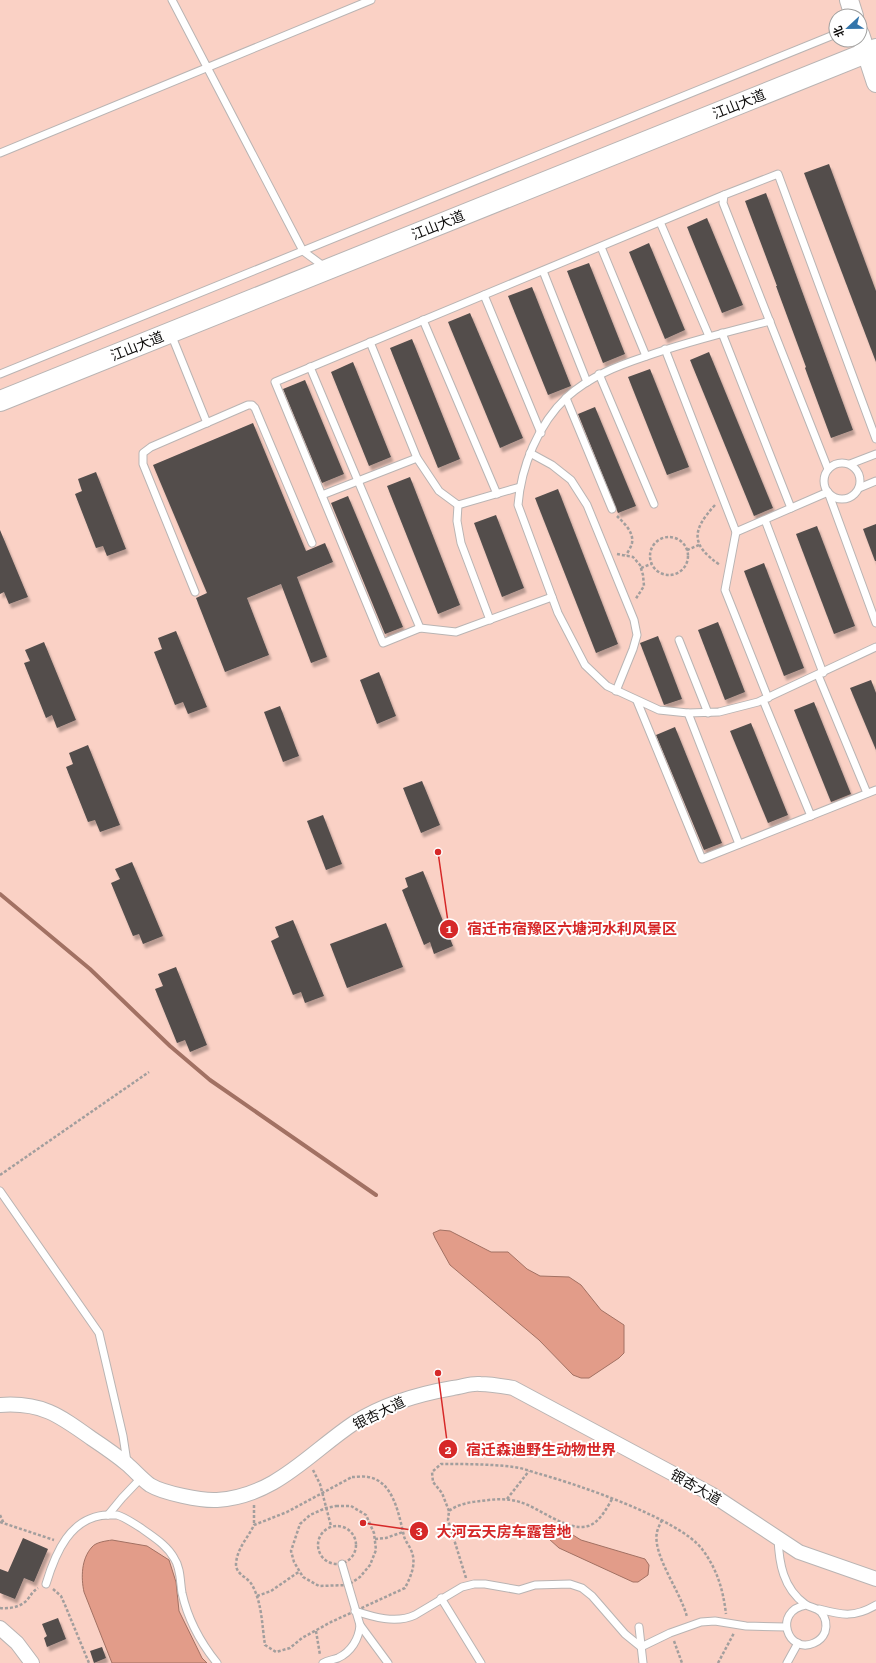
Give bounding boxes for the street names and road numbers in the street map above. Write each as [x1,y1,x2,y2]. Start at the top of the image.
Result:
street label: 江山大道 [710,86,768,122]
street label: 江山大道 [409,207,467,243]
street label: 江山大道 [108,328,166,364]
street label: 银杏大道 [350,1394,408,1432]
street label: 银杏大道 [668,1466,724,1508]

